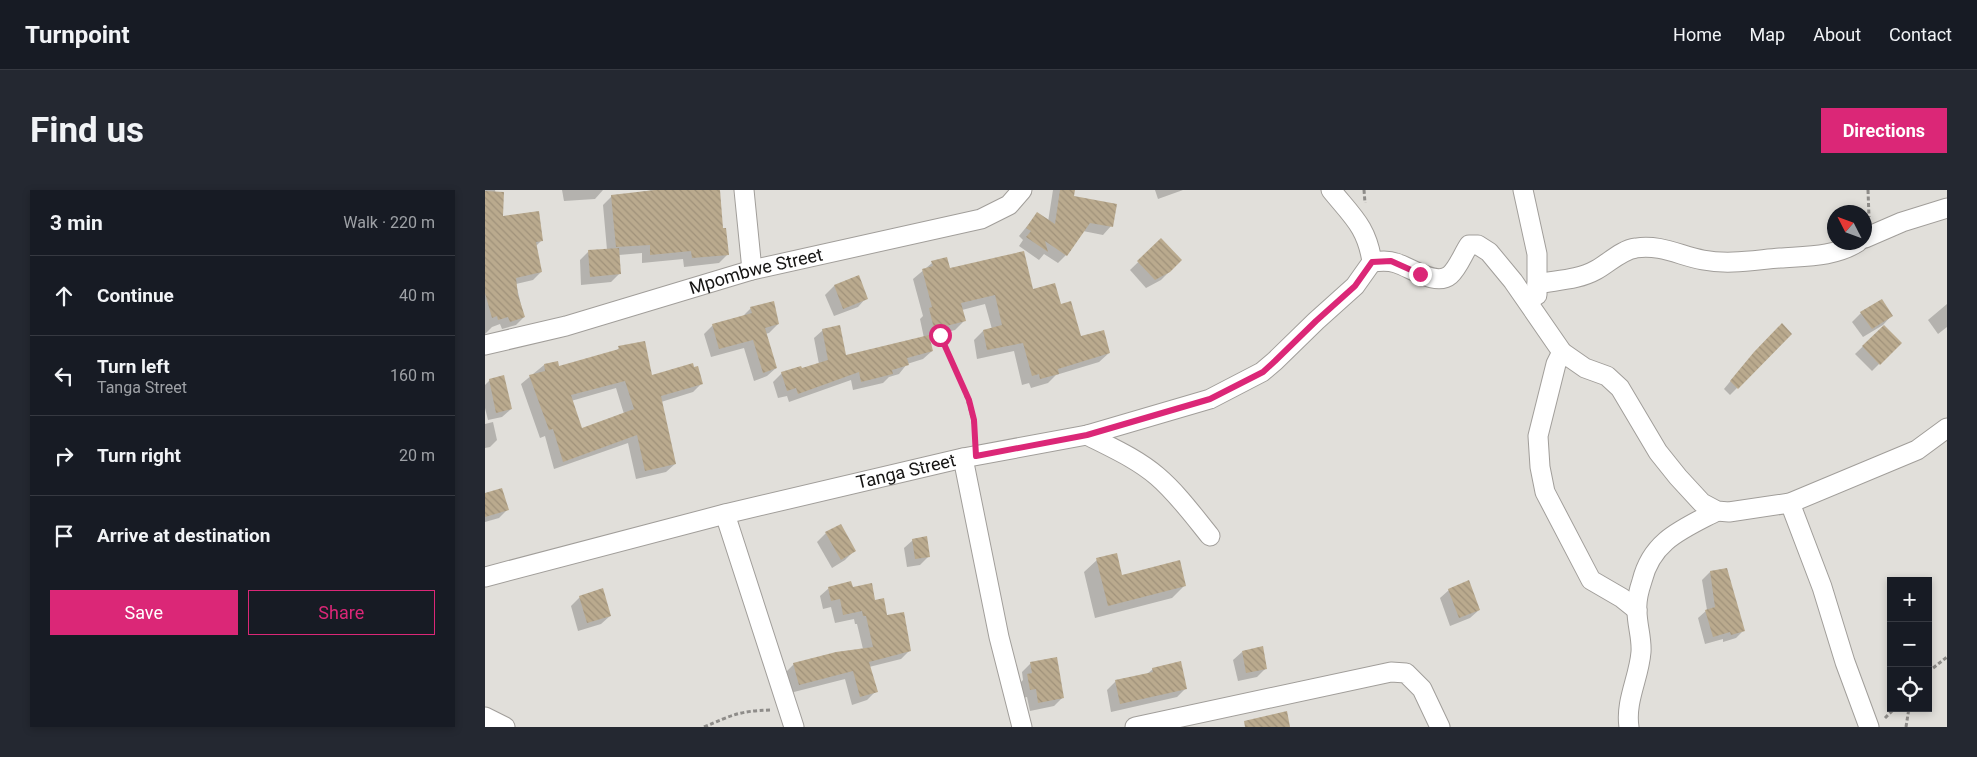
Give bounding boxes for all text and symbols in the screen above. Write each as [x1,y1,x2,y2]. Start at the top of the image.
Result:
text: Turnpoint [25,21,130,49]
text: Home [1673,24,1722,45]
text: Map [1750,24,1785,45]
text: About [1813,24,1861,45]
text: Contact [1889,24,1952,45]
button: Directions [1821,108,1947,153]
text: Find us [30,110,144,151]
north arrow [1827,205,1872,250]
text: 3 min [50,211,103,235]
text: Walk · 220 m [343,213,435,232]
street label: Mpombwe Street [687,244,825,298]
route end [1409,263,1432,286]
icon: ahead [50,282,78,310]
text: Continue [97,284,174,307]
text: 40 m [399,286,435,305]
route start [929,324,952,347]
text: Turn left [97,355,170,378]
icon: left [50,362,78,390]
text: 160 m [390,366,435,385]
text: Tanga Street [97,378,187,397]
icon: right [50,442,78,470]
text: Turn right [97,444,181,467]
text: 20 m [399,446,435,465]
street label: Tanga Street [854,449,958,493]
icon: arrive [50,522,78,550]
text: Arrive at destination [97,524,270,547]
map controls [1887,577,1932,712]
button: + [1887,577,1932,622]
button: Save [50,590,238,635]
button: Share [248,590,435,635]
button: − [1887,622,1932,667]
button: locate [1887,667,1932,712]

